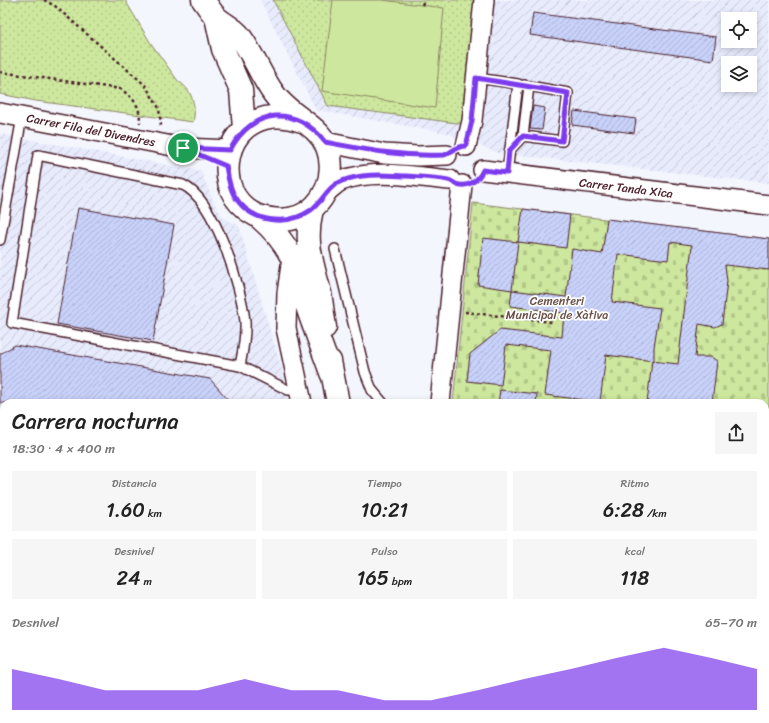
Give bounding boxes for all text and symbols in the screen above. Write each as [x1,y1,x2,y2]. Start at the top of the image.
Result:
map controls [721,12,757,92]
button: locate [721,12,757,48]
button: layers [721,56,757,92]
street label: Carrer Fila del Divendres [25,107,158,153]
pin [166,131,200,165]
icon: arrive [172,137,194,159]
street label: Carrer Tanda Xica [578,171,674,205]
park label: Cementeri Municipal de Xàtiva [506,290,608,326]
text: Carrera nocturna [12,402,179,441]
button: share [715,412,757,454]
text: 18:30 · 4 × 400 m [12,437,115,460]
text: Distancia [112,474,157,493]
text: Tiempo [367,474,402,493]
text: Ritmo [621,474,649,493]
text: 1.60 [106,493,145,528]
text: 10:21 [361,493,408,528]
text: 6:28 [603,493,644,528]
text: km [145,504,162,523]
text: /km [644,504,667,523]
text: Desnivel [114,542,154,561]
text: Pulso [371,542,398,561]
text: kcal [625,542,645,561]
text: 24 [116,561,141,596]
text: 165 [357,561,389,596]
text: 118 [620,561,649,596]
text: m [141,572,152,591]
text: bpm [389,572,412,591]
text: Desnivel [12,611,59,634]
text: 65–70 m [705,611,757,634]

